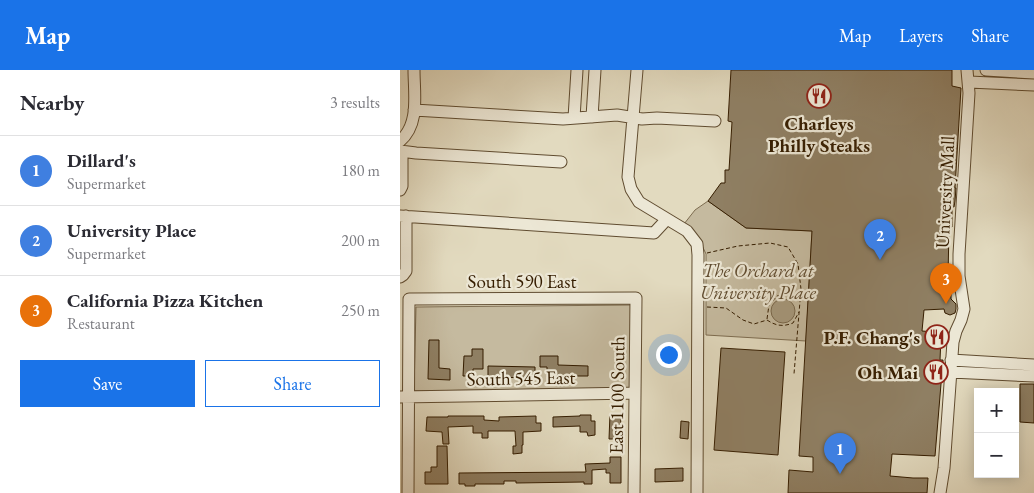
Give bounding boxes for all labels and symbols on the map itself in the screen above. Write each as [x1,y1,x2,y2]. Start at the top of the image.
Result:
restaurant icon: Charleys Philly Steaks [806,83,832,109]
place label: Charleys Philly Steaks [768,111,870,158]
street label: University Mall [930,135,960,249]
pin: 2 [864,219,896,260]
park label: The Orchard at University Place [700,258,816,305]
pin: 3 [930,263,962,304]
street label: South 590 East [468,269,576,294]
restaurant icon: P.F. Chang's [924,324,950,350]
place label: P.F. Chang's [824,325,920,350]
street label: East 1100 South [603,336,631,454]
your location [656,342,682,368]
restaurant icon: Oh Mai [923,359,949,385]
place label: Oh Mai [857,360,918,385]
street label: South 545 East [466,365,576,391]
pin: 1 [824,433,856,474]

